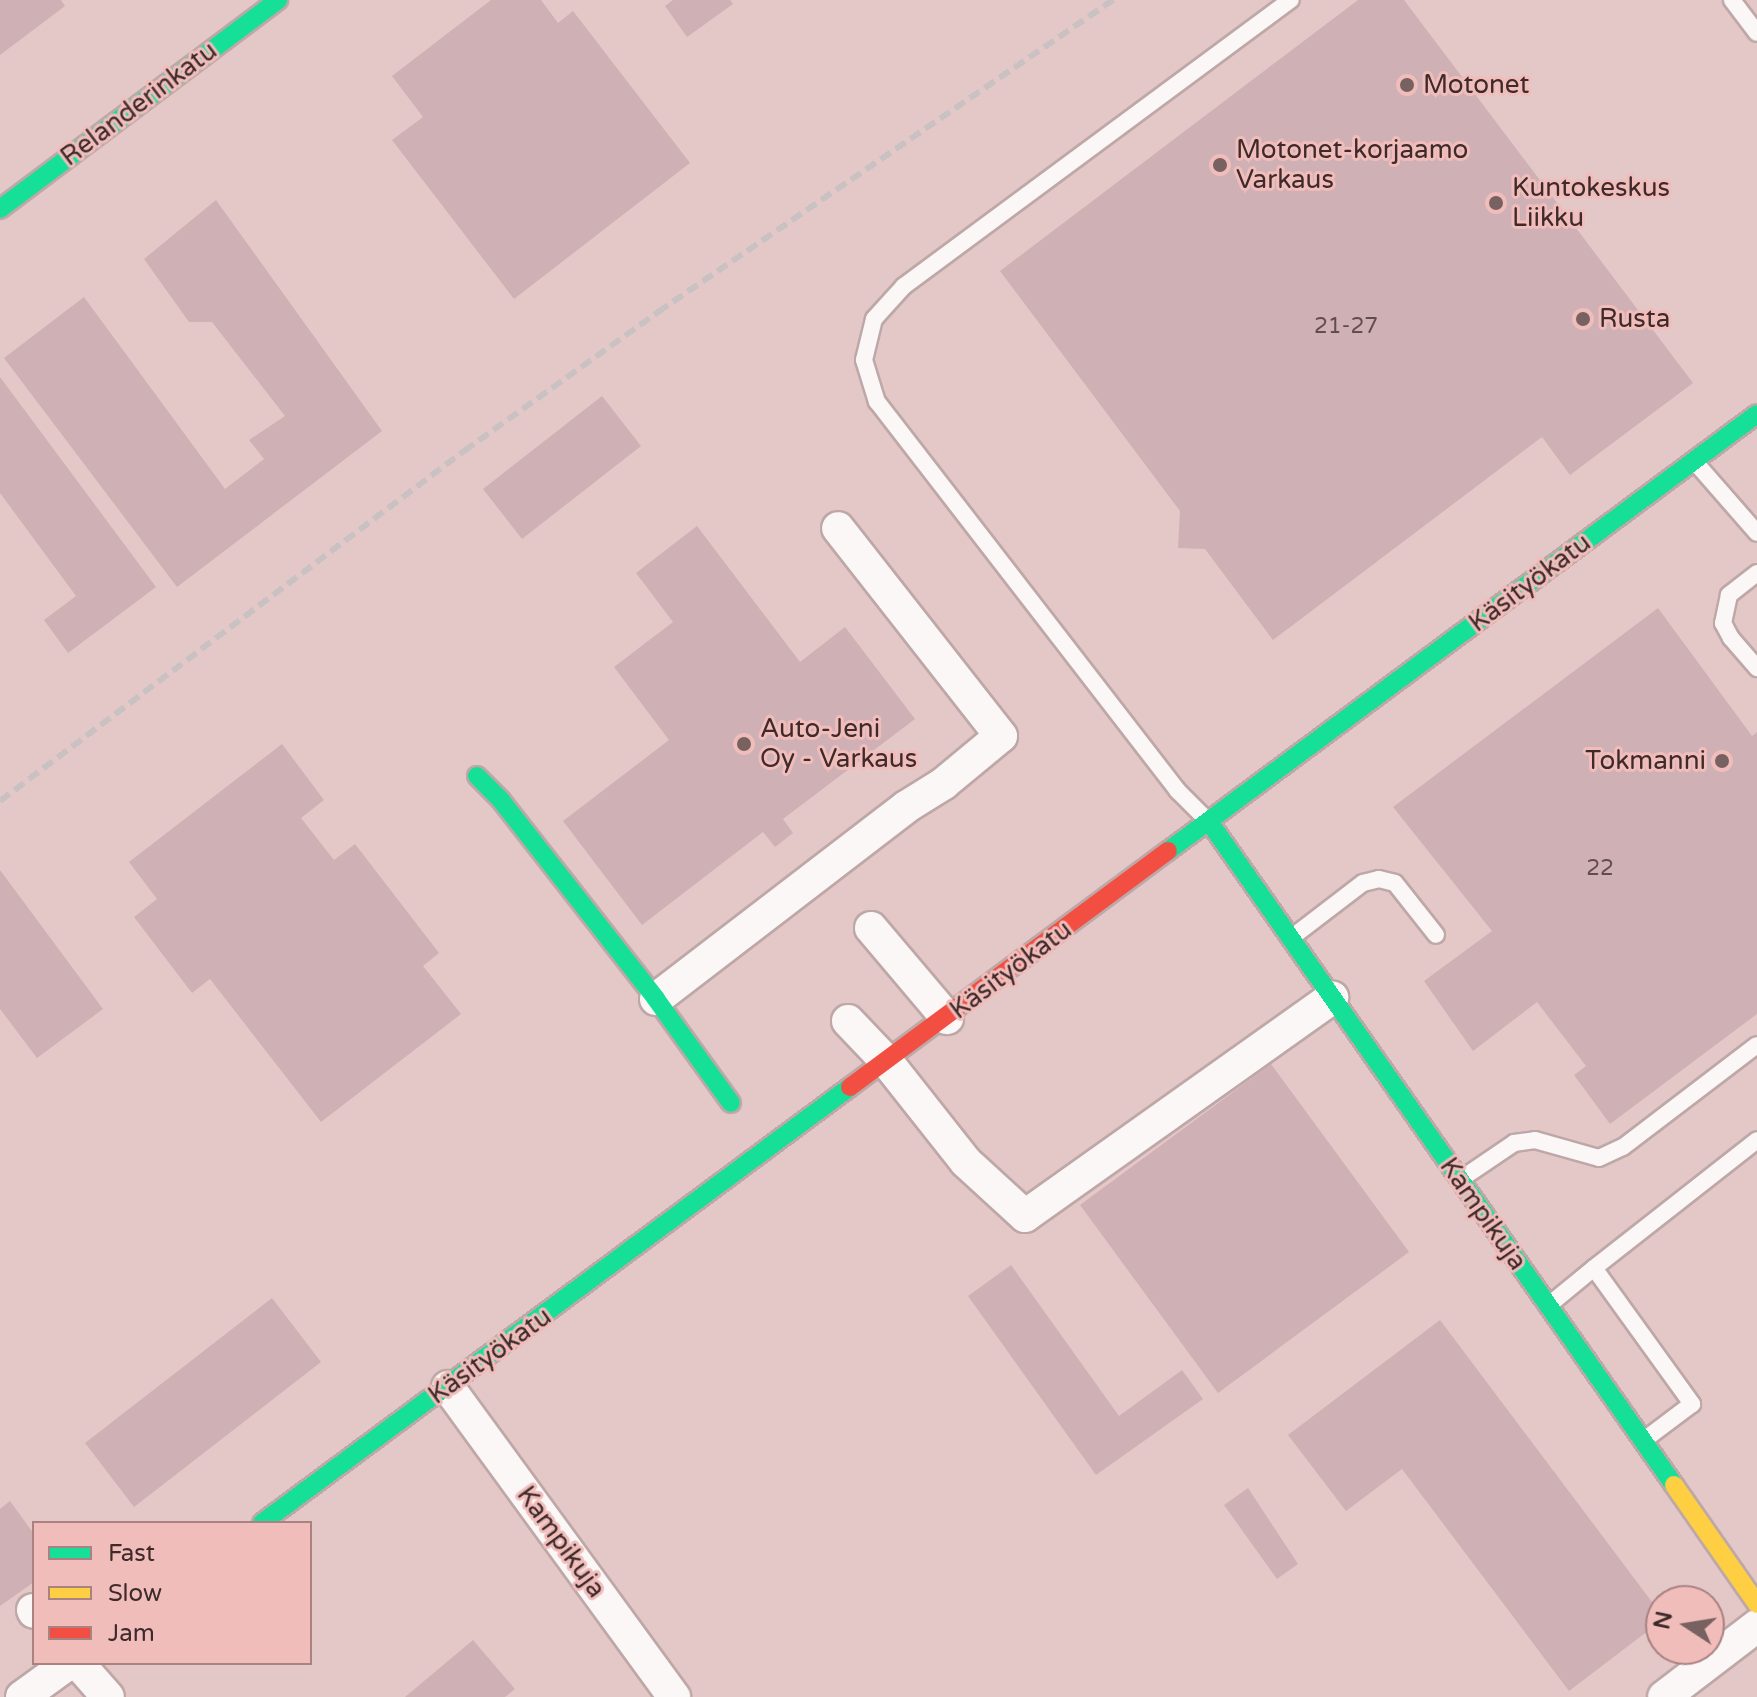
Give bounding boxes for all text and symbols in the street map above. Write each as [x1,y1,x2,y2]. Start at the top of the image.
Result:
street label: Relanderinkatu [55,35,223,173]
place label: Motonet [1423,69,1529,101]
marker: Motonet [1398,76,1416,94]
place label: Motonet-korjaamo Varkaus [1236,134,1468,196]
marker: Motonet-korjaamo Varkaus [1211,156,1229,174]
place label: Kuntokeskus Liikku [1512,172,1670,234]
marker: Kuntokeskus Liikku [1487,194,1505,212]
place label: Rusta [1599,303,1670,335]
marker: Rusta [1574,310,1592,328]
house number: 21-27 [1314,314,1378,340]
street label: Käsityökatu [1463,527,1597,639]
place label: Auto-Jeni Oy - Varkaus [760,713,917,774]
marker: Auto-Jeni Oy - Varkaus [735,735,753,753]
place label: Tokmanni [1585,745,1706,777]
marker: Tokmanni [1713,752,1731,770]
house number: 22 [1586,856,1614,882]
street label: Käsityökatu [944,914,1078,1026]
street label: Kampikuja [1433,1152,1533,1276]
street label: Käsityökatu [422,1301,558,1411]
street label: Kampikuja [510,1480,612,1604]
legend [32,1521,312,1665]
text: Fast [108,1539,155,1568]
text: Slow [108,1579,162,1608]
north arrow [1645,1585,1725,1665]
text: N [1649,1609,1678,1632]
text: Jam [108,1619,155,1648]

